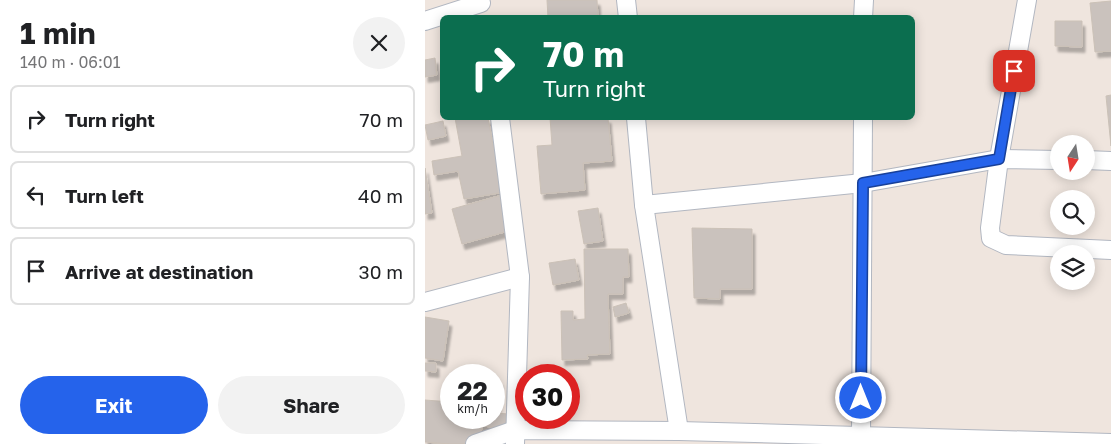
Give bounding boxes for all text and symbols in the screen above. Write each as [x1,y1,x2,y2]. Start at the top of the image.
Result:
text: 1 min [20,15,96,51]
button: close [353,17,405,69]
text: 70 m [543,33,624,75]
icon: right [460,35,525,100]
pin [993,50,1035,92]
text: 140 m · 06:01 [20,52,120,72]
icon: arrive [1000,57,1028,85]
text: Turn right [543,75,646,102]
icon: right [22,105,50,133]
text: Turn right [65,108,155,131]
text: 70 m [360,108,403,131]
north arrow [1050,135,1095,180]
map controls [1050,135,1095,290]
icon: left [22,181,50,209]
text: Turn left [65,184,144,207]
text: 40 m [358,184,403,207]
button: search [1050,190,1095,235]
button: layers [1050,245,1095,290]
icon: arrive [22,257,50,285]
text: Arrive at destination [65,260,253,283]
text: 30 m [359,260,403,283]
speed limit sign: 30 [515,364,580,429]
position arrow [834,371,886,423]
text: 22 [457,375,488,406]
button: Exit [20,376,208,434]
button: Share [218,376,405,434]
text: km/h [457,401,488,416]

